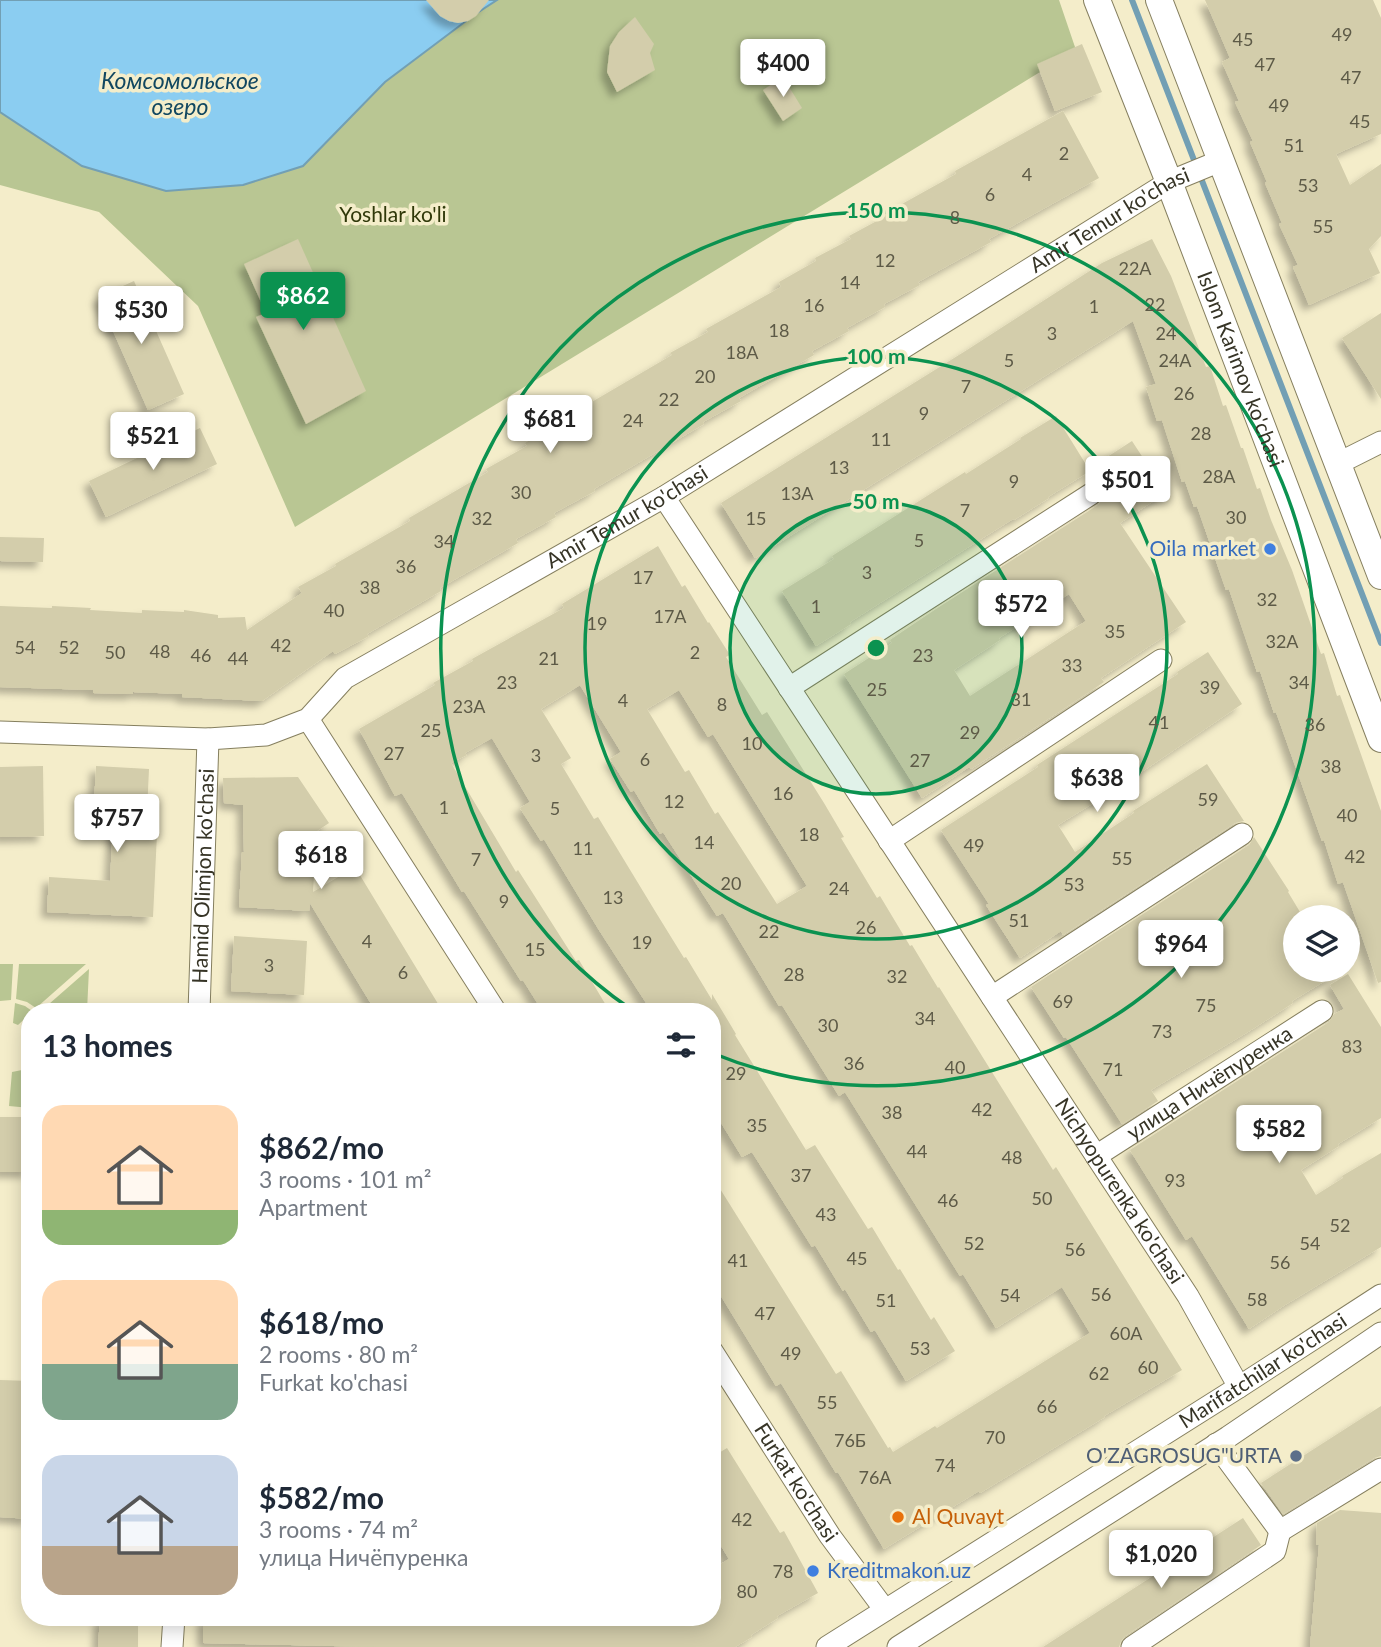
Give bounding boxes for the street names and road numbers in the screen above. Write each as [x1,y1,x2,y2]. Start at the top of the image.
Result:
street label: Amir Temur ko'chasi [1024,161,1193,277]
street label: Islom Karimov ko'chasi [1193,267,1290,470]
street label: Amir Temur ko'chasi [541,459,712,572]
street label: Hamid Olimjon ko'chasi [186,768,218,984]
street label: улица Ничёпуренка [1122,1020,1296,1144]
street label: Nichyopurenka ko'chasi [1051,1093,1190,1288]
street label: Marifatchilar ko'chasi [1174,1307,1351,1433]
street label: Furkat ko'chasi [750,1418,844,1546]

